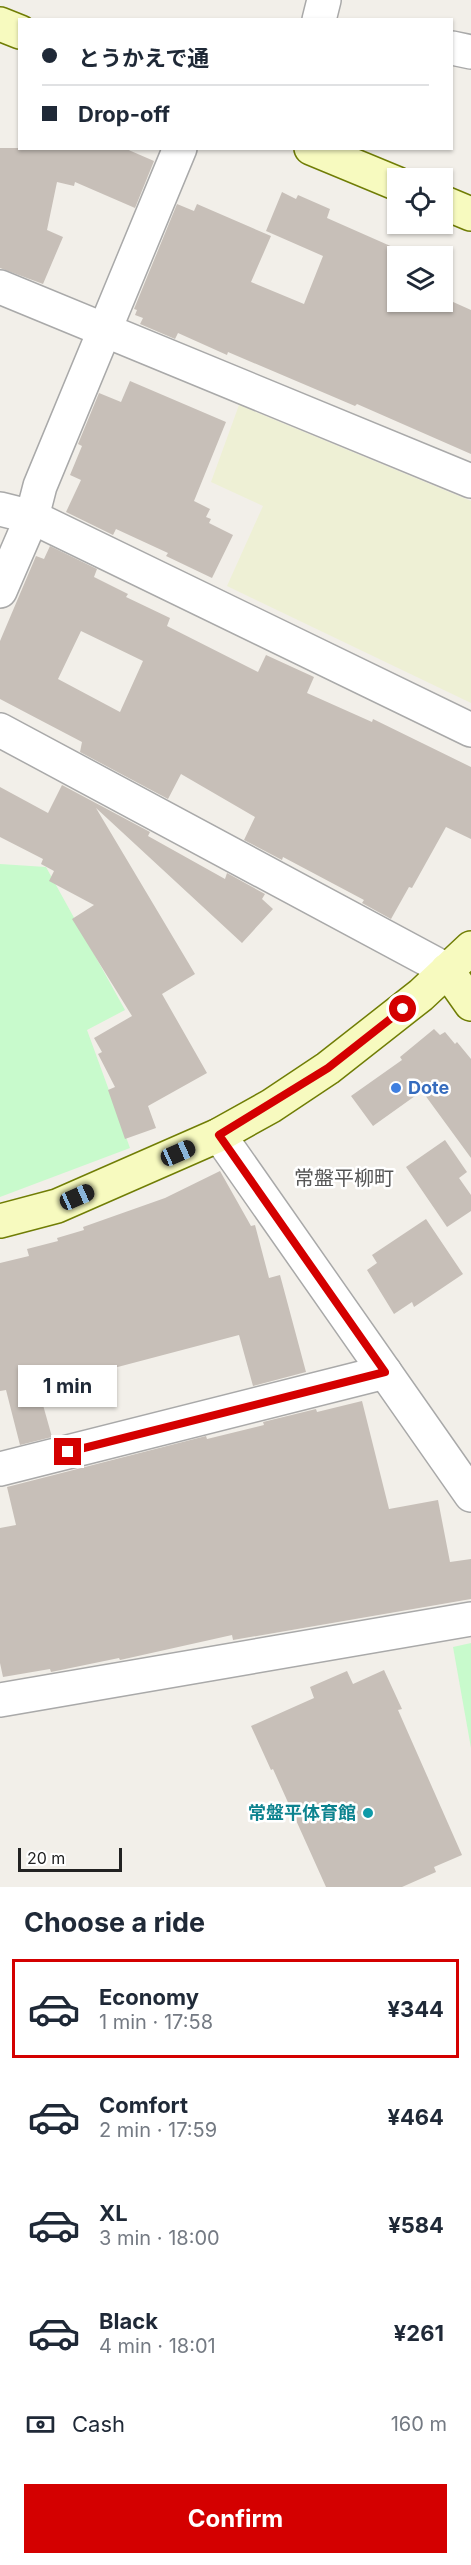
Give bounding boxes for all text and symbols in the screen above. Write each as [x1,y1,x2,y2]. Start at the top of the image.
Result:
text: とうかえで通 [78,45,209,71]
text: Drop-off [78,101,170,127]
map controls [387,168,453,312]
button: locate [387,168,453,234]
button: layers [387,246,453,312]
route start [389,995,416,1022]
place label: Dote [408,1077,449,1098]
marker: Dote [389,1081,403,1095]
car [158,1137,198,1169]
district label: 常盤平柳町 [294,1166,394,1190]
car [57,1181,97,1213]
callout: 1 min [19,1365,118,1407]
text: 1 min [43,1374,92,1398]
route end [54,1438,81,1465]
place label: 常盤平体育館 [248,1802,356,1823]
marker: 常盤平体育館 [361,1806,375,1820]
scale bar [18,1845,122,1872]
text: 20 m [27,1848,65,1868]
text: Choose a ride [24,1906,205,1939]
icon: car [27,1982,81,2036]
text: Economy [99,1984,199,2010]
text: ¥344 [387,1996,444,2022]
text: 1 min · 17:58 [99,2010,213,2034]
icon: car [27,2090,81,2144]
text: Comfort [99,2092,188,2118]
text: ¥464 [387,2104,444,2130]
text: 2 min · 17:59 [99,2118,217,2142]
icon: car [27,2198,81,2252]
text: XL [99,2200,128,2226]
text: ¥584 [388,2212,444,2238]
text: 3 min · 18:00 [99,2226,220,2250]
icon: car [27,2306,81,2360]
text: Black [99,2308,158,2334]
text: ¥261 [394,2320,444,2346]
text: 4 min · 18:01 [99,2334,216,2358]
icon: cash [24,2408,57,2441]
text: Cash [72,2411,125,2437]
text: 160 m [391,2412,447,2436]
button: Confirm [24,2484,447,2553]

